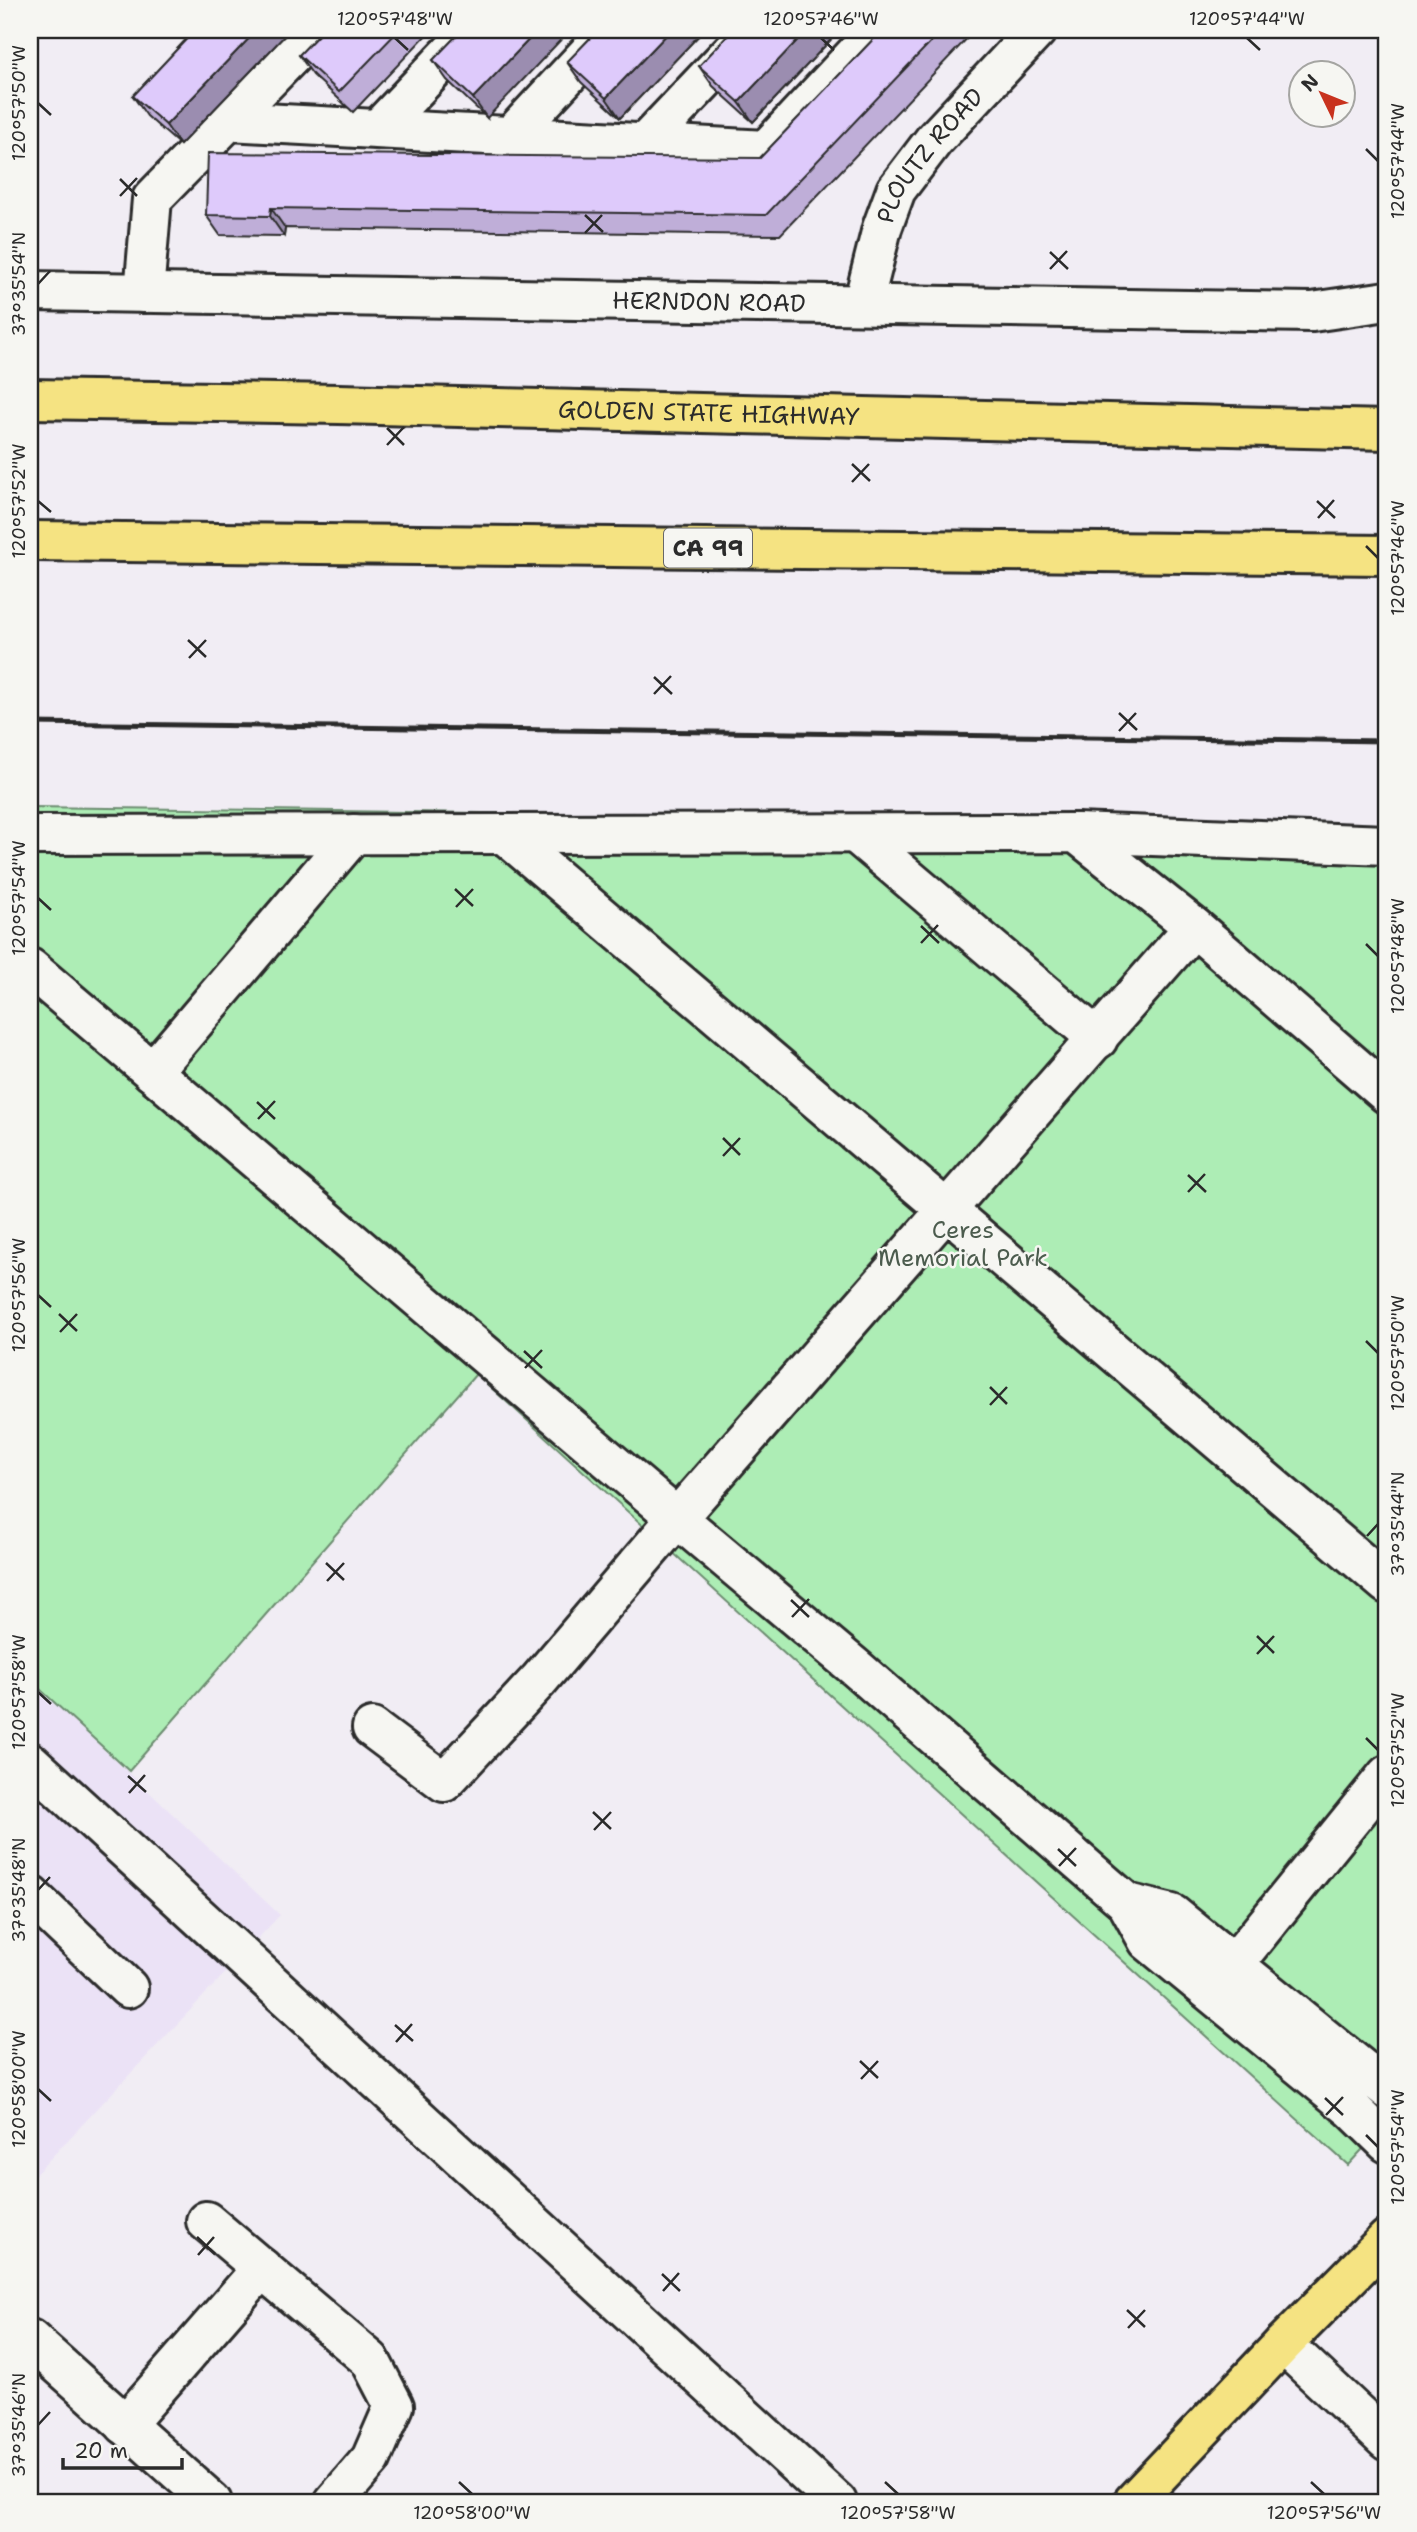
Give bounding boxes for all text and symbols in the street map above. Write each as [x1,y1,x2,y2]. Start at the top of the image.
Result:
text: 120°57'48"W [337,7,453,31]
text: 120°57'46"W [763,7,879,31]
text: 120°57'44"W [1189,7,1305,31]
text: 120°57'50"W [7,45,31,161]
north arrow [1288,60,1358,130]
text: N [1296,69,1324,97]
street label: PLOUTZ ROAD [869,81,991,228]
text: 120°57'44"W [1386,103,1410,219]
text: 37°35'54"N [7,232,31,336]
street label: HERNDON ROAD [612,285,806,320]
street label: GOLDEN STATE HIGHWAY [557,393,861,433]
text: 120°57'52"W [7,444,31,558]
text: 120°57'46"W [1386,500,1410,616]
road number: CA 99 [664,528,752,568]
text: 120°57'54"W [7,840,31,956]
text: 120°57'48"W [1386,898,1410,1014]
park label: Ceres Memorial Park [878,1214,1048,1274]
text: 120°57'56"W [7,1238,31,1352]
text: 120°57'50"W [1386,1295,1410,1411]
text: 37°35'44"N [1386,1471,1410,1577]
text: 120°57'58"W [7,1634,31,1750]
text: 120°57'52"W [1386,1693,1410,1807]
text: 37°35'48"N [7,1837,31,1943]
text: 120°58'00"W [7,2030,31,2148]
text: 120°57'54"W [1386,2089,1410,2205]
text: 37°35'46"N [7,2373,31,2477]
scale bar [63,2427,182,2471]
text: 20 m [74,2437,128,2465]
text: 120°58'00"W [413,2501,531,2525]
text: 120°57'58"W [840,2501,956,2525]
text: 120°57'56"W [1267,2501,1381,2525]

